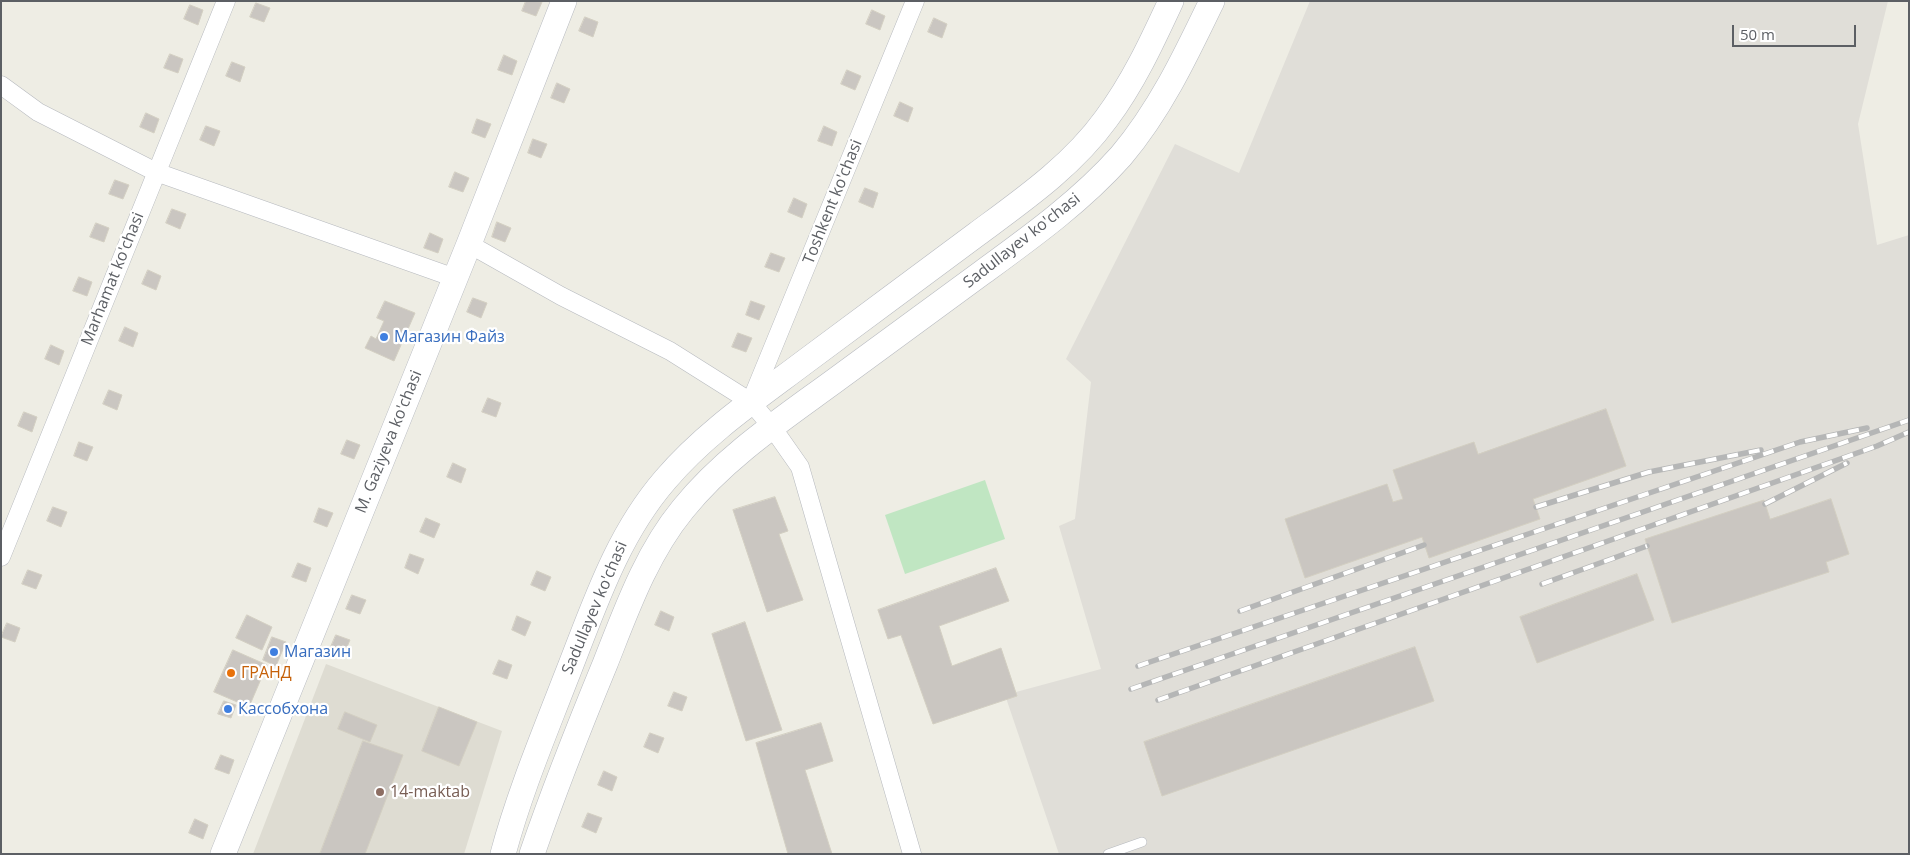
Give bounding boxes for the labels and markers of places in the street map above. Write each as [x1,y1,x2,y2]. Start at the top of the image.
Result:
place label: Магазин Файз [394,327,505,347]
marker: Магазин Файз [378,331,390,343]
place label: Магазин [284,642,351,662]
marker: Магазин [268,646,280,658]
place label: ГРАНД [241,663,292,683]
marker: ГРАНД [225,667,237,679]
place label: Кассобхона [238,699,328,719]
marker: Кассобхона [222,703,234,715]
place label: 14-maktab [390,782,470,802]
marker: 14-maktab [374,786,386,798]

